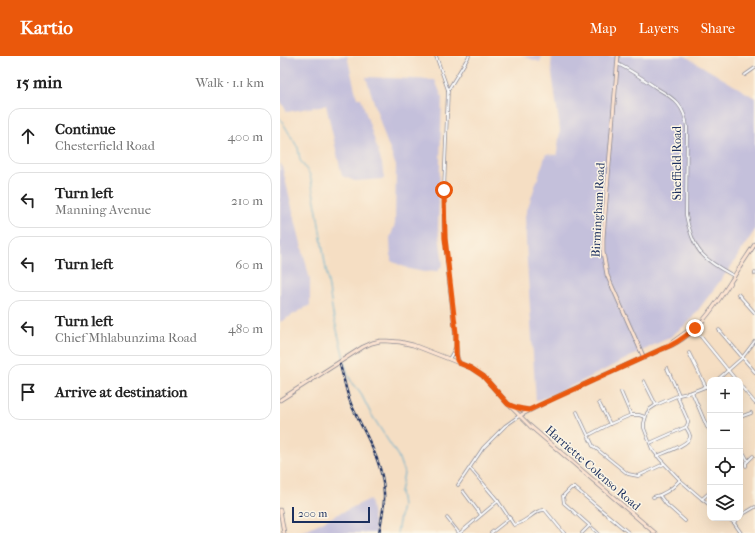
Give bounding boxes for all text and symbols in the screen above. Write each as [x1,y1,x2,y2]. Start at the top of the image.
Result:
text: Kartio [20,17,73,39]
text: Map [590,20,617,37]
text: Layers [639,20,679,37]
text: Share [701,20,735,37]
text: 15 min [16,72,62,92]
text: Walk · 1.1 km [196,75,264,90]
text: Continue [55,120,115,138]
icon: ahead [17,125,39,147]
street label: Sheffield Road [670,125,684,200]
text: 400 m [227,129,263,144]
text: Chesterfield Road [55,138,155,153]
street label: Birmingham Road [589,162,607,258]
route start [435,181,453,199]
text: Turn left [55,184,113,202]
icon: left [17,189,39,211]
text: 210 m [231,193,263,208]
text: Manning Avenue [55,202,151,217]
icon: left [17,253,39,275]
text: Turn left [55,255,113,273]
text: 60 m [235,257,263,272]
text: Turn left [55,312,113,330]
icon: left [17,317,39,339]
route end [686,319,704,337]
text: 480 m [228,321,263,336]
text: Chief Mhlabunzima Road [55,330,197,345]
map controls [707,377,743,521]
button: + [707,377,743,413]
icon: arrive [17,381,39,403]
text: Arrive at destination [55,383,187,401]
button: − [707,413,743,449]
street label: Harriette Colenso Road [542,423,644,514]
button: locate [707,449,743,485]
button: layers [707,485,743,521]
scale bar [292,505,370,524]
text: 200 m [298,507,327,520]

